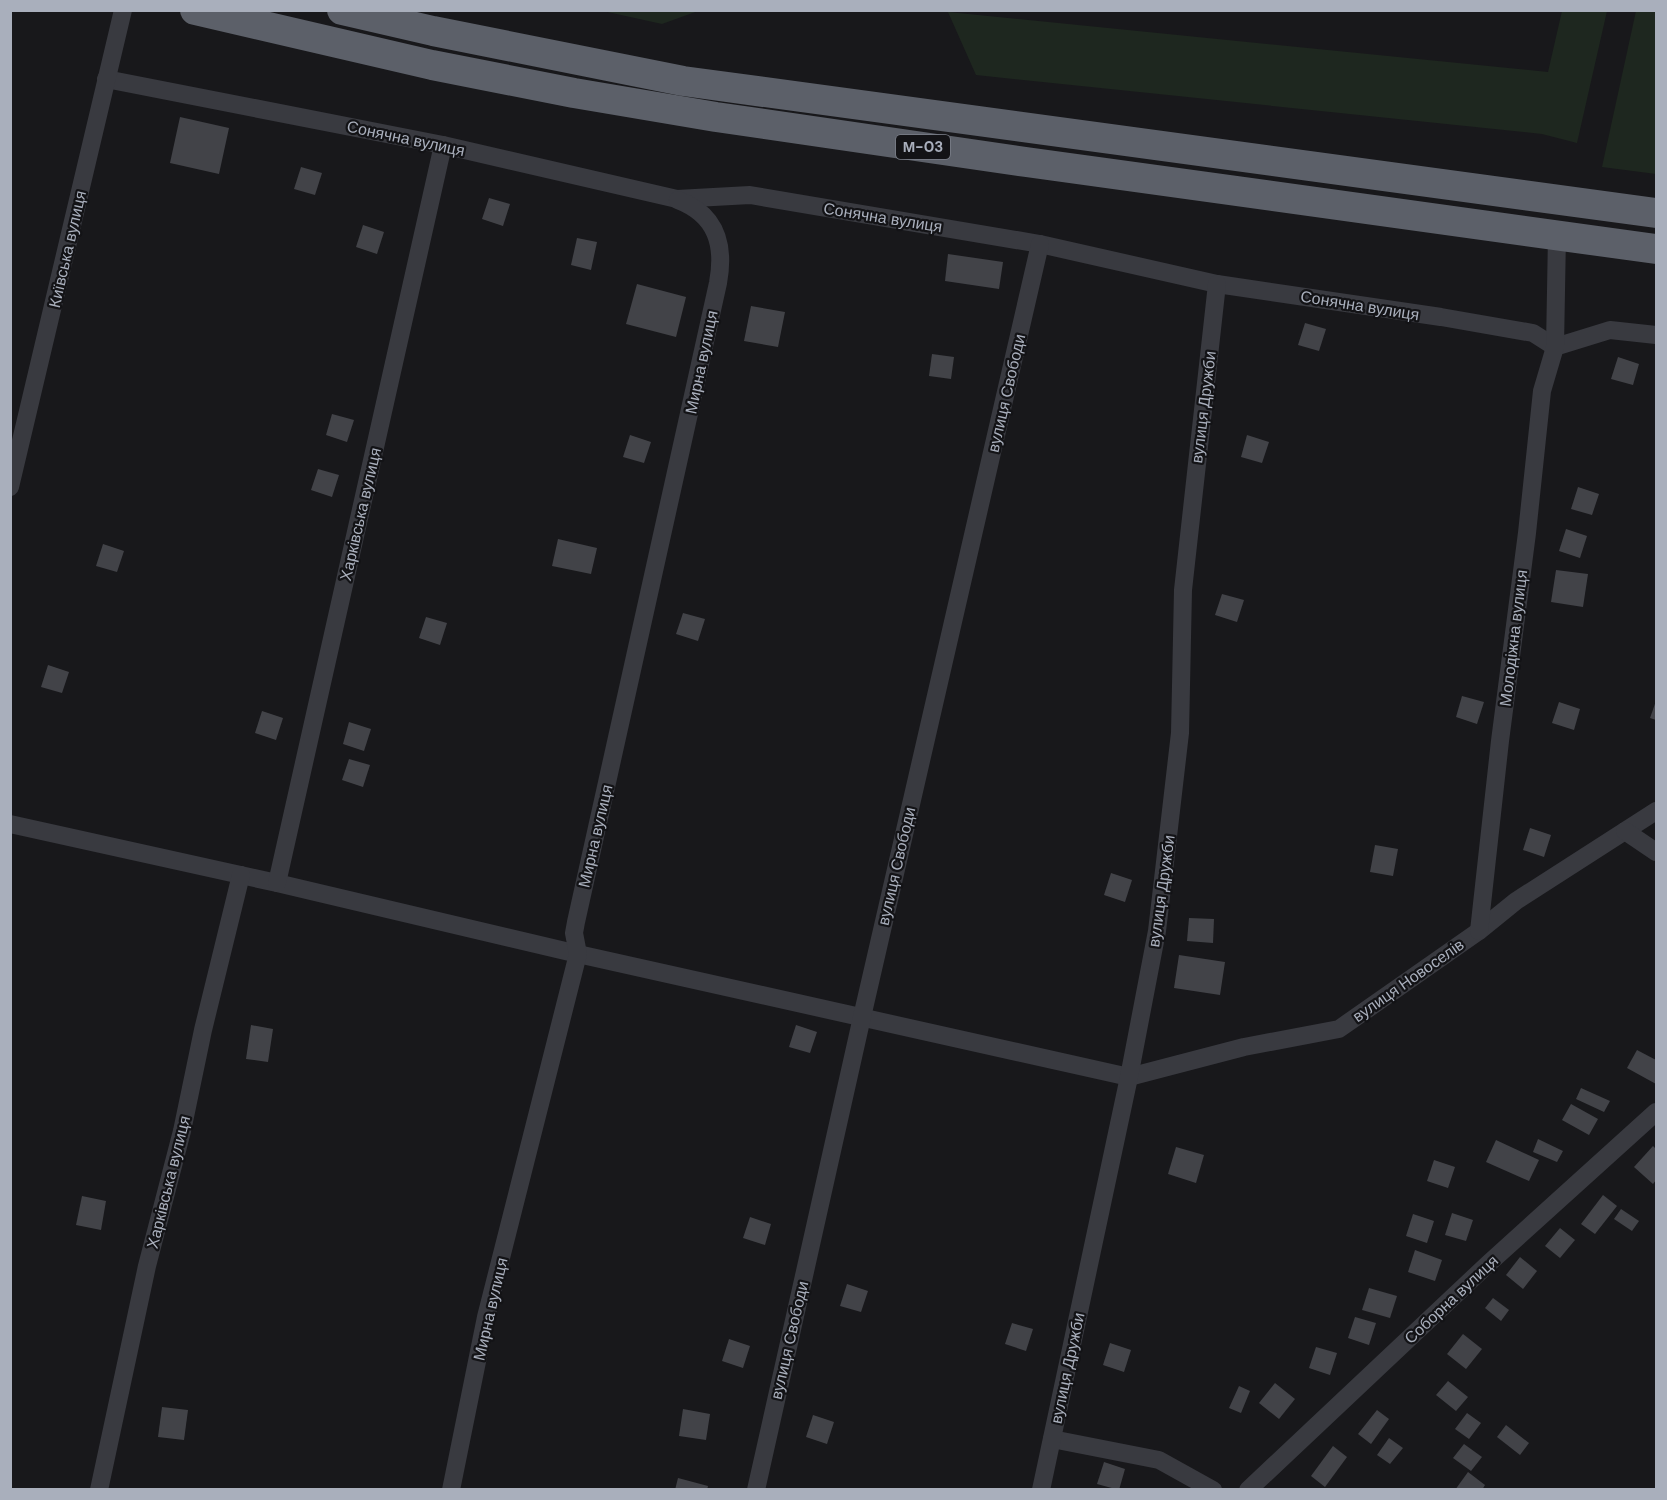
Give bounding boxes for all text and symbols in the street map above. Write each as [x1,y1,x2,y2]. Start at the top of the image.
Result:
street label: Сонячна вулиця [345,116,467,161]
road number: М-03 [896,135,950,159]
street label: Київська вулиця [44,188,91,310]
street label: Сонячна вулиця [822,198,944,237]
street label: Сонячна вулиця [1299,286,1421,325]
street label: Мирна вулиця [680,309,723,416]
street label: вулиця Свободи [983,332,1030,454]
street label: вулиця Дружби [1186,350,1221,464]
street label: Харківська вулиця [335,445,386,583]
street label: Молодіжна вулиця [1495,568,1532,708]
street label: Мирна вулиця [573,783,618,890]
street label: вулиця Свободи [873,805,920,927]
street label: вулиця Дружби [1143,834,1180,948]
street label: вулиця Новоселів [1348,934,1468,1027]
street label: Харківська вулиця [142,1114,195,1251]
street label: Соборна вулиця [1400,1250,1503,1348]
street label: Мирна вулиця [468,1256,513,1363]
street label: вулиця Свободи [766,1279,813,1401]
street label: вулиця Дружби [1045,1311,1089,1425]

